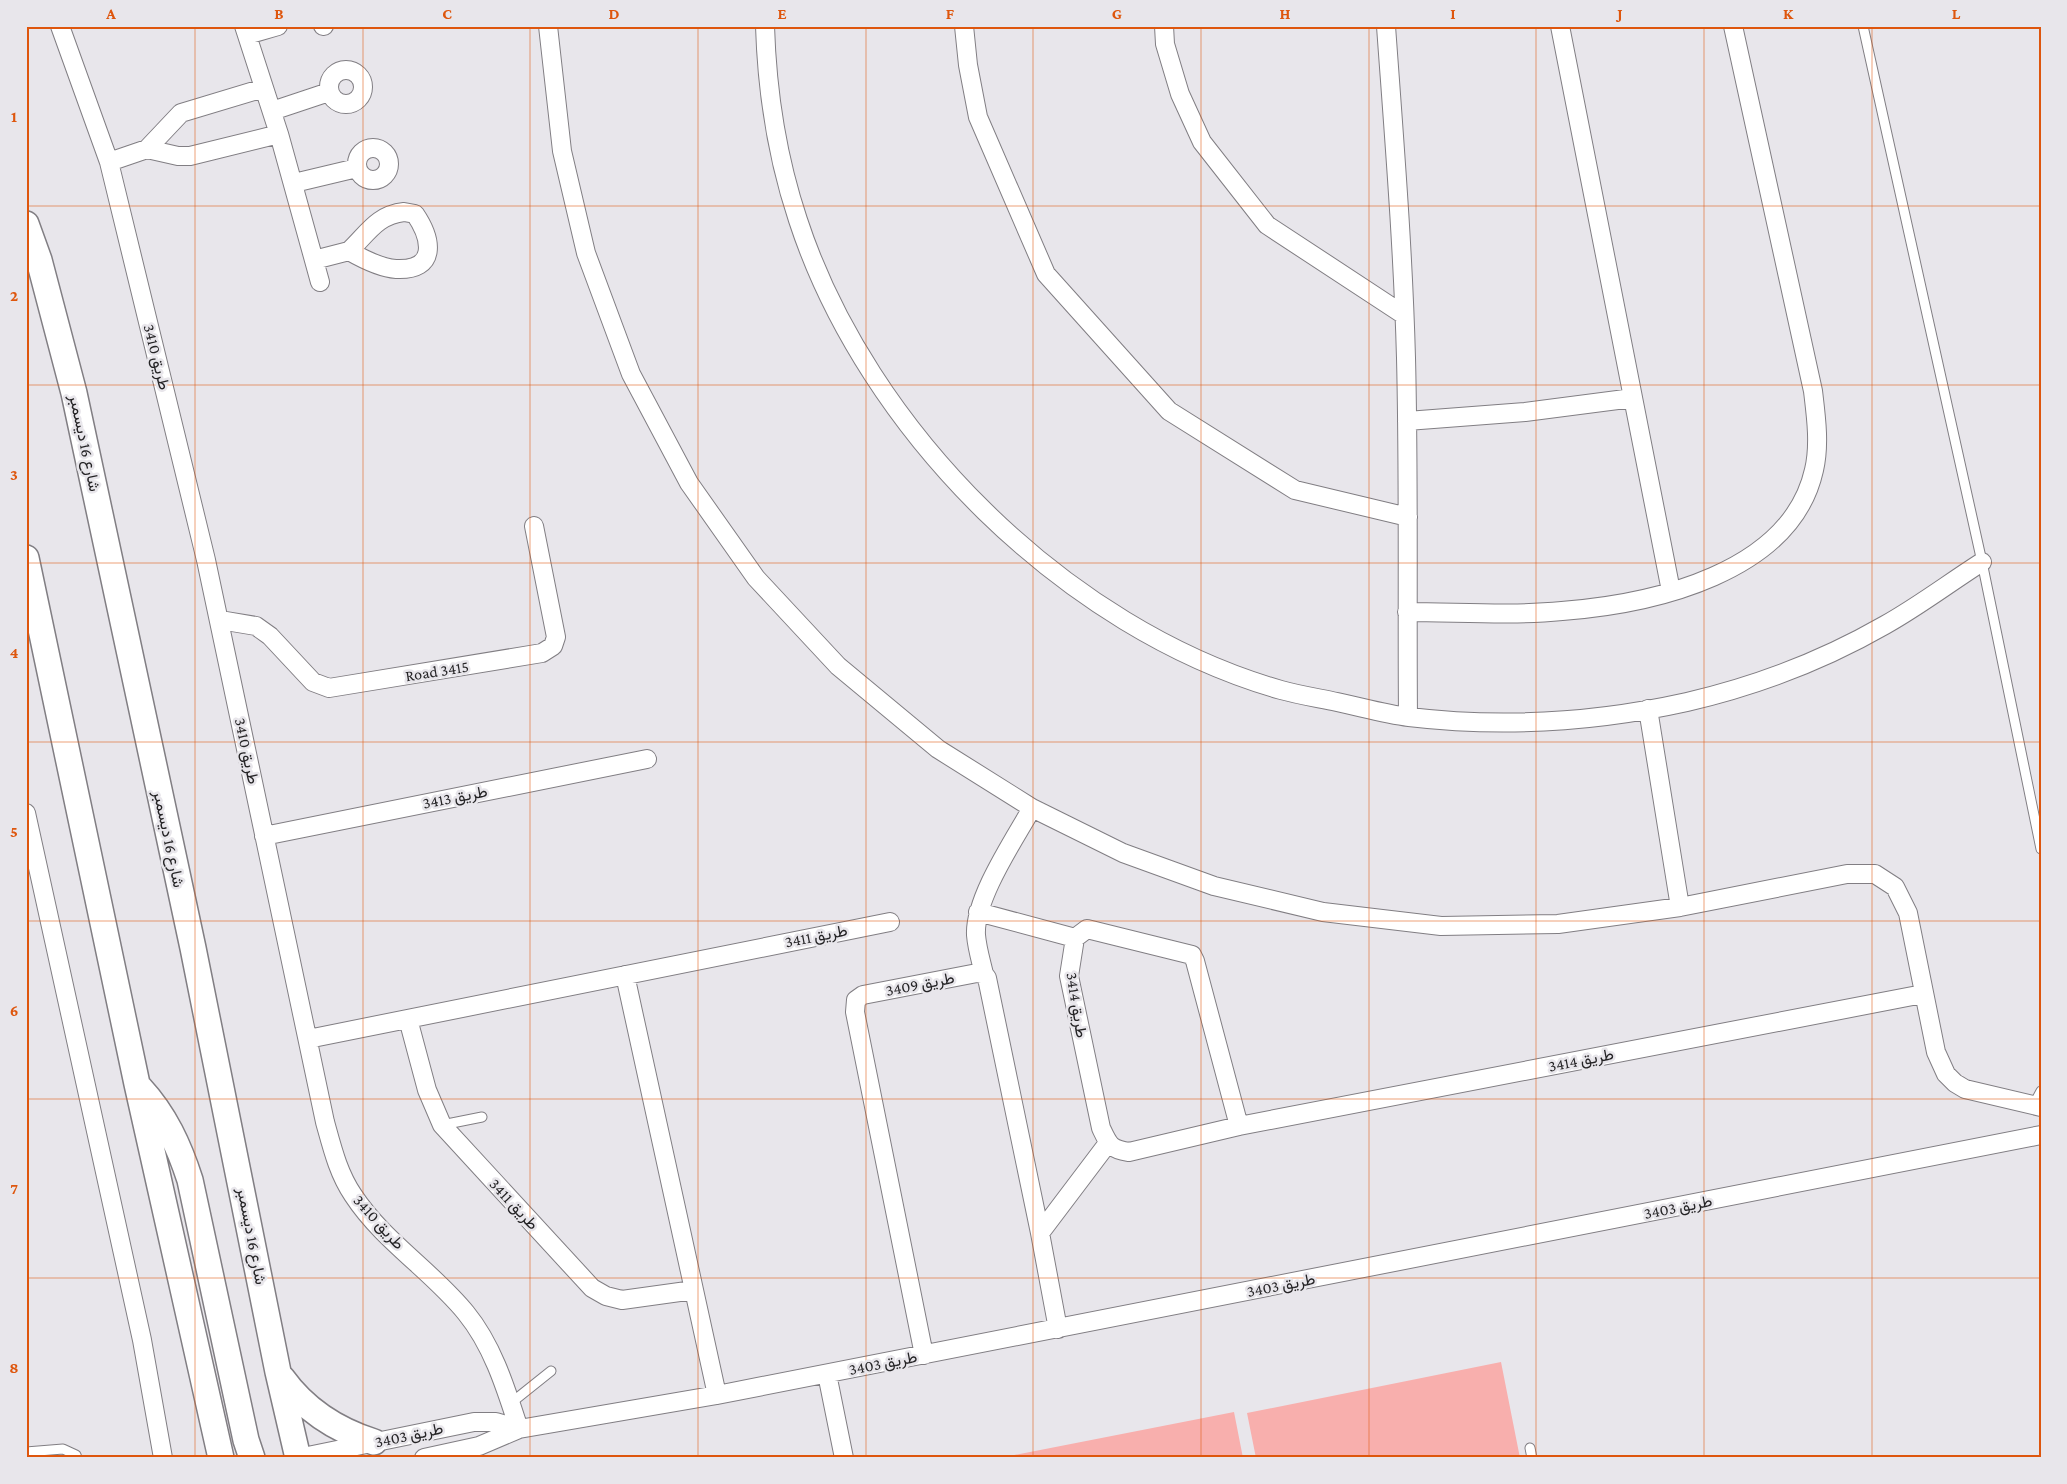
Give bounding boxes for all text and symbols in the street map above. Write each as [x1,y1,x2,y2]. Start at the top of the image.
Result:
text: A [105,5,116,22]
text: B [274,5,284,22]
text: C [442,5,452,22]
text: D [608,5,620,22]
text: E [777,5,787,22]
text: F [946,5,955,22]
text: G [1112,5,1122,22]
text: H [1280,5,1291,22]
text: I [1450,5,1456,22]
text: J [1615,5,1623,22]
text: K [1783,5,1794,22]
text: L [1952,5,1961,22]
text: 1 [11,108,17,125]
text: 2 [10,287,18,304]
street label: طريق 3410 [139,322,173,392]
street label: شارع 16 ديسمبر [63,392,104,494]
text: 3 [10,466,18,483]
text: 4 [10,644,19,661]
street label: Road 3415 [404,658,470,684]
street label: طريق 3410 [230,716,262,786]
street label: طريق 3413 [421,782,489,814]
street label: شارع 16 ديسمبر [147,788,188,890]
text: 5 [10,823,18,840]
street label: طريق 3411 [783,922,849,952]
street label: طريق 3409 [884,969,956,1001]
street label: طريق 3414 [1061,971,1091,1039]
text: 6 [10,1002,18,1019]
street label: طريق 3414 [1547,1045,1615,1077]
street label: طريق 3411 [485,1175,542,1234]
text: 7 [10,1180,18,1197]
street label: شارع 16 ديسمبر [231,1185,270,1287]
street label: طريق 3410 [349,1191,408,1254]
street label: طريق 3403 [1642,1192,1714,1224]
street label: طريق 3403 [1245,1270,1317,1302]
street label: طريق 3403 [847,1348,919,1380]
text: 8 [9,1359,19,1376]
street label: طريق 3403 [373,1419,445,1452]

